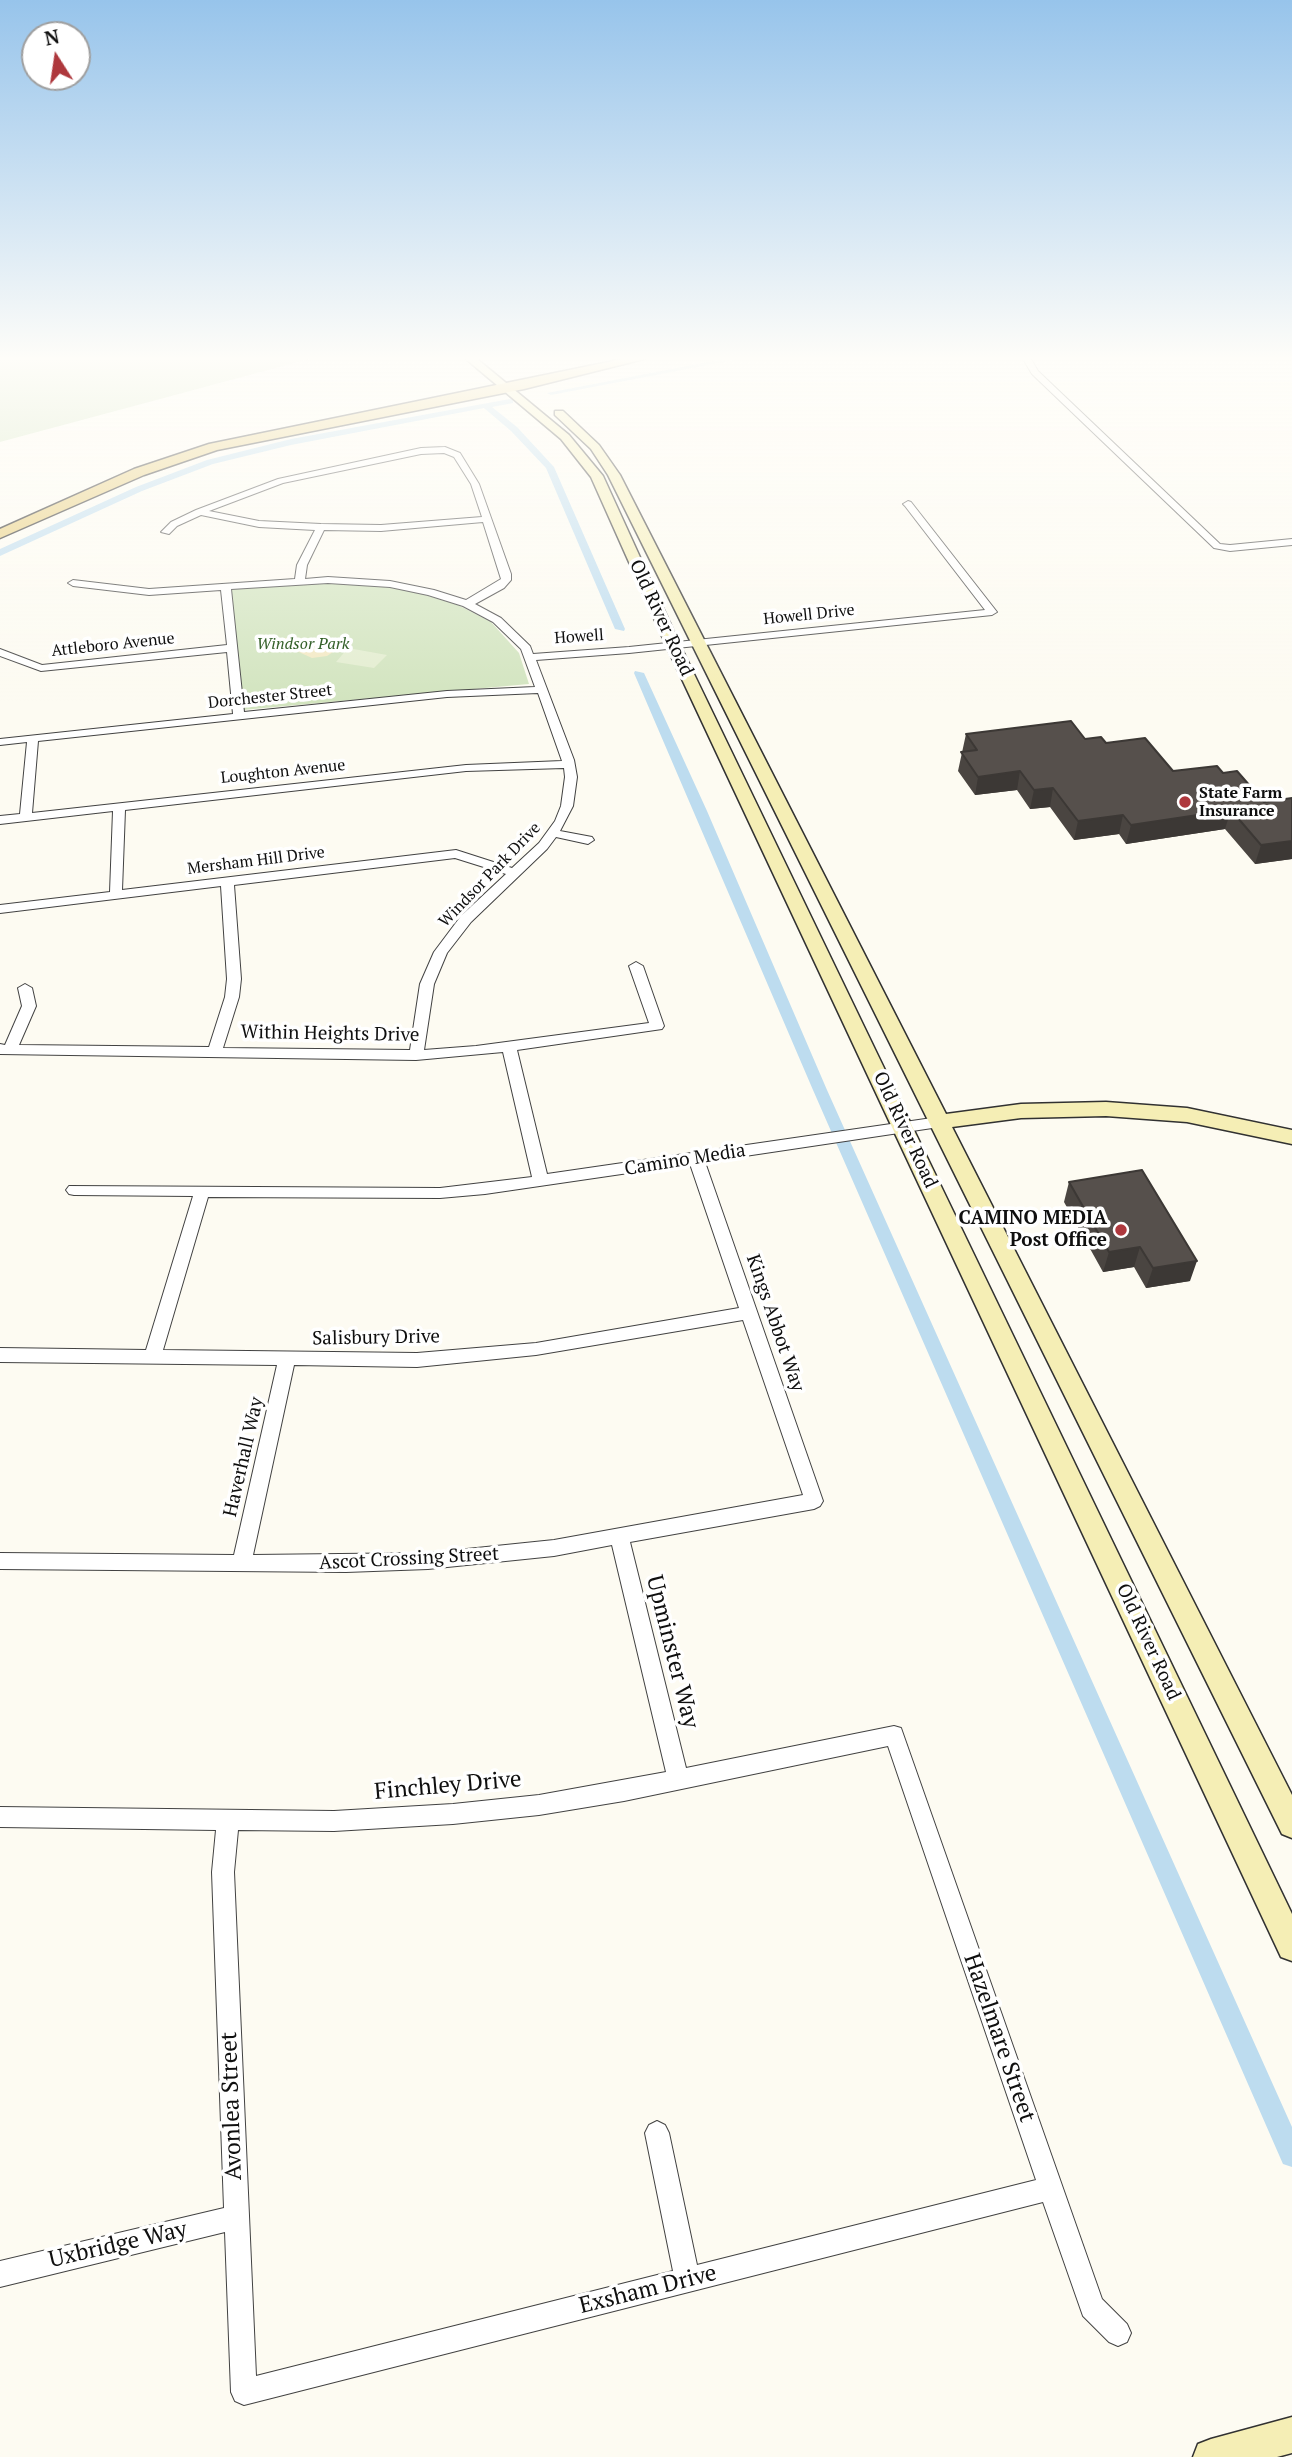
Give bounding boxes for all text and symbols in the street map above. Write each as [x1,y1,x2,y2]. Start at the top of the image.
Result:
north arrow [21,21,91,91]
text: N [42,23,62,51]
street label: Old River Road [624,556,698,680]
street label: Howell Drive [763,601,855,629]
street label: Howell [554,626,604,648]
street label: Attleboro Avenue [50,629,176,661]
park label: Windsor Park [256,634,350,654]
street label: Dorchester Street [207,681,333,713]
street label: Loughton Avenue [220,756,346,788]
place label: State Farm Insurance [1199,783,1282,821]
marker: State Farm Insurance [1177,794,1193,810]
street label: Windsor Park Drive [435,819,545,931]
street label: Mersham Hill Drive [186,843,326,879]
street label: Within Heights Drive [240,1021,420,1047]
street label: Old River Road [868,1068,942,1192]
street label: Camino Media [623,1139,747,1181]
place label: CAMINO MEDIA Post Office [959,1208,1107,1252]
marker: CAMINO MEDIA Post Office [1113,1222,1129,1238]
street label: Kings Abbot Way [741,1251,809,1395]
street label: Salisbury Drive [312,1325,440,1351]
street label: Haverhall Way [219,1395,269,1519]
street label: Ascot Crossing Street [318,1543,500,1575]
street label: Upminster Way [640,1573,704,1731]
street label: Old River Road [1111,1580,1185,1704]
street label: Finchley Drive [373,1766,523,1806]
street label: Hazelmare Street [957,1950,1041,2126]
street label: Avonlea Street [216,2031,248,2181]
street label: Uxbridge Way [46,2216,190,2274]
street label: Exsham Drive [576,2260,720,2320]

